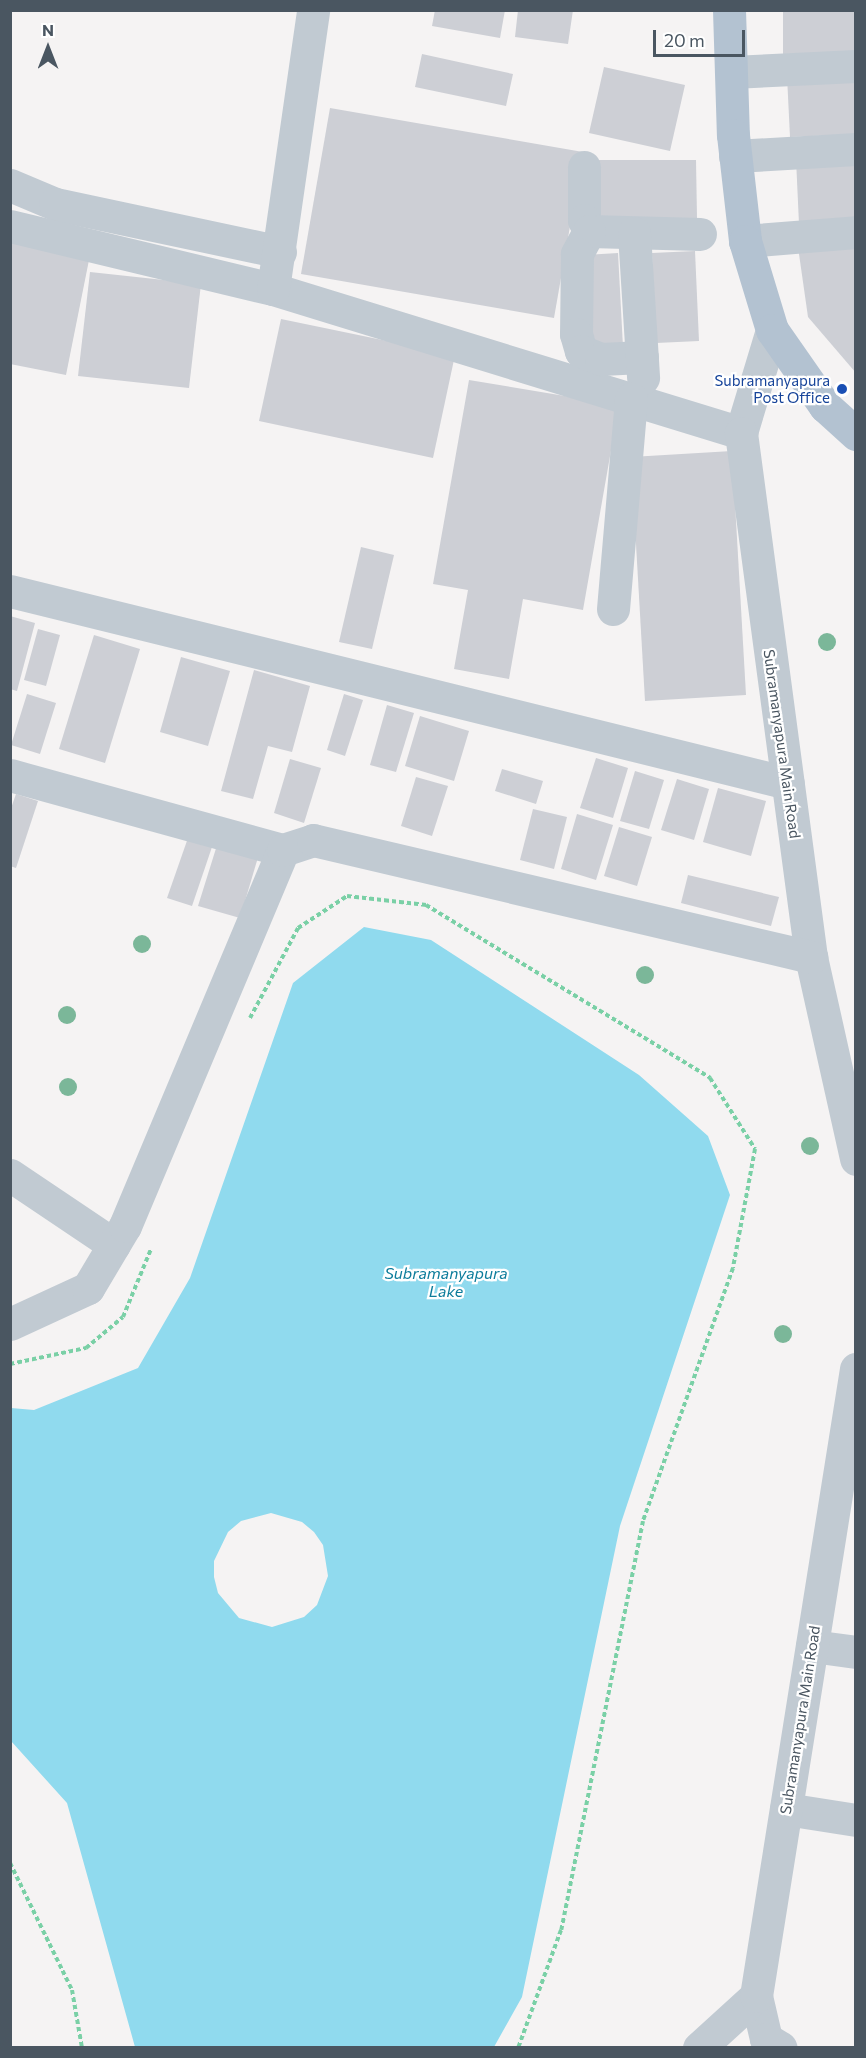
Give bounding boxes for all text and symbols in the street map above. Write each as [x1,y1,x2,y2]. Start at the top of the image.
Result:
north arrow [18,18,78,78]
scale bar [656,18,748,56]
text: N [42,20,54,39]
text: 20 m [664,29,705,51]
place label: Subramanyapura Post Office [715,371,830,406]
marker: Subramanyapura Post Office [835,382,849,396]
street label: Subramanyapura Main Road [760,648,804,840]
water label: Subramanyapura Lake [384,1263,508,1301]
street label: Subramanyapura Main Road [776,1624,824,1816]

